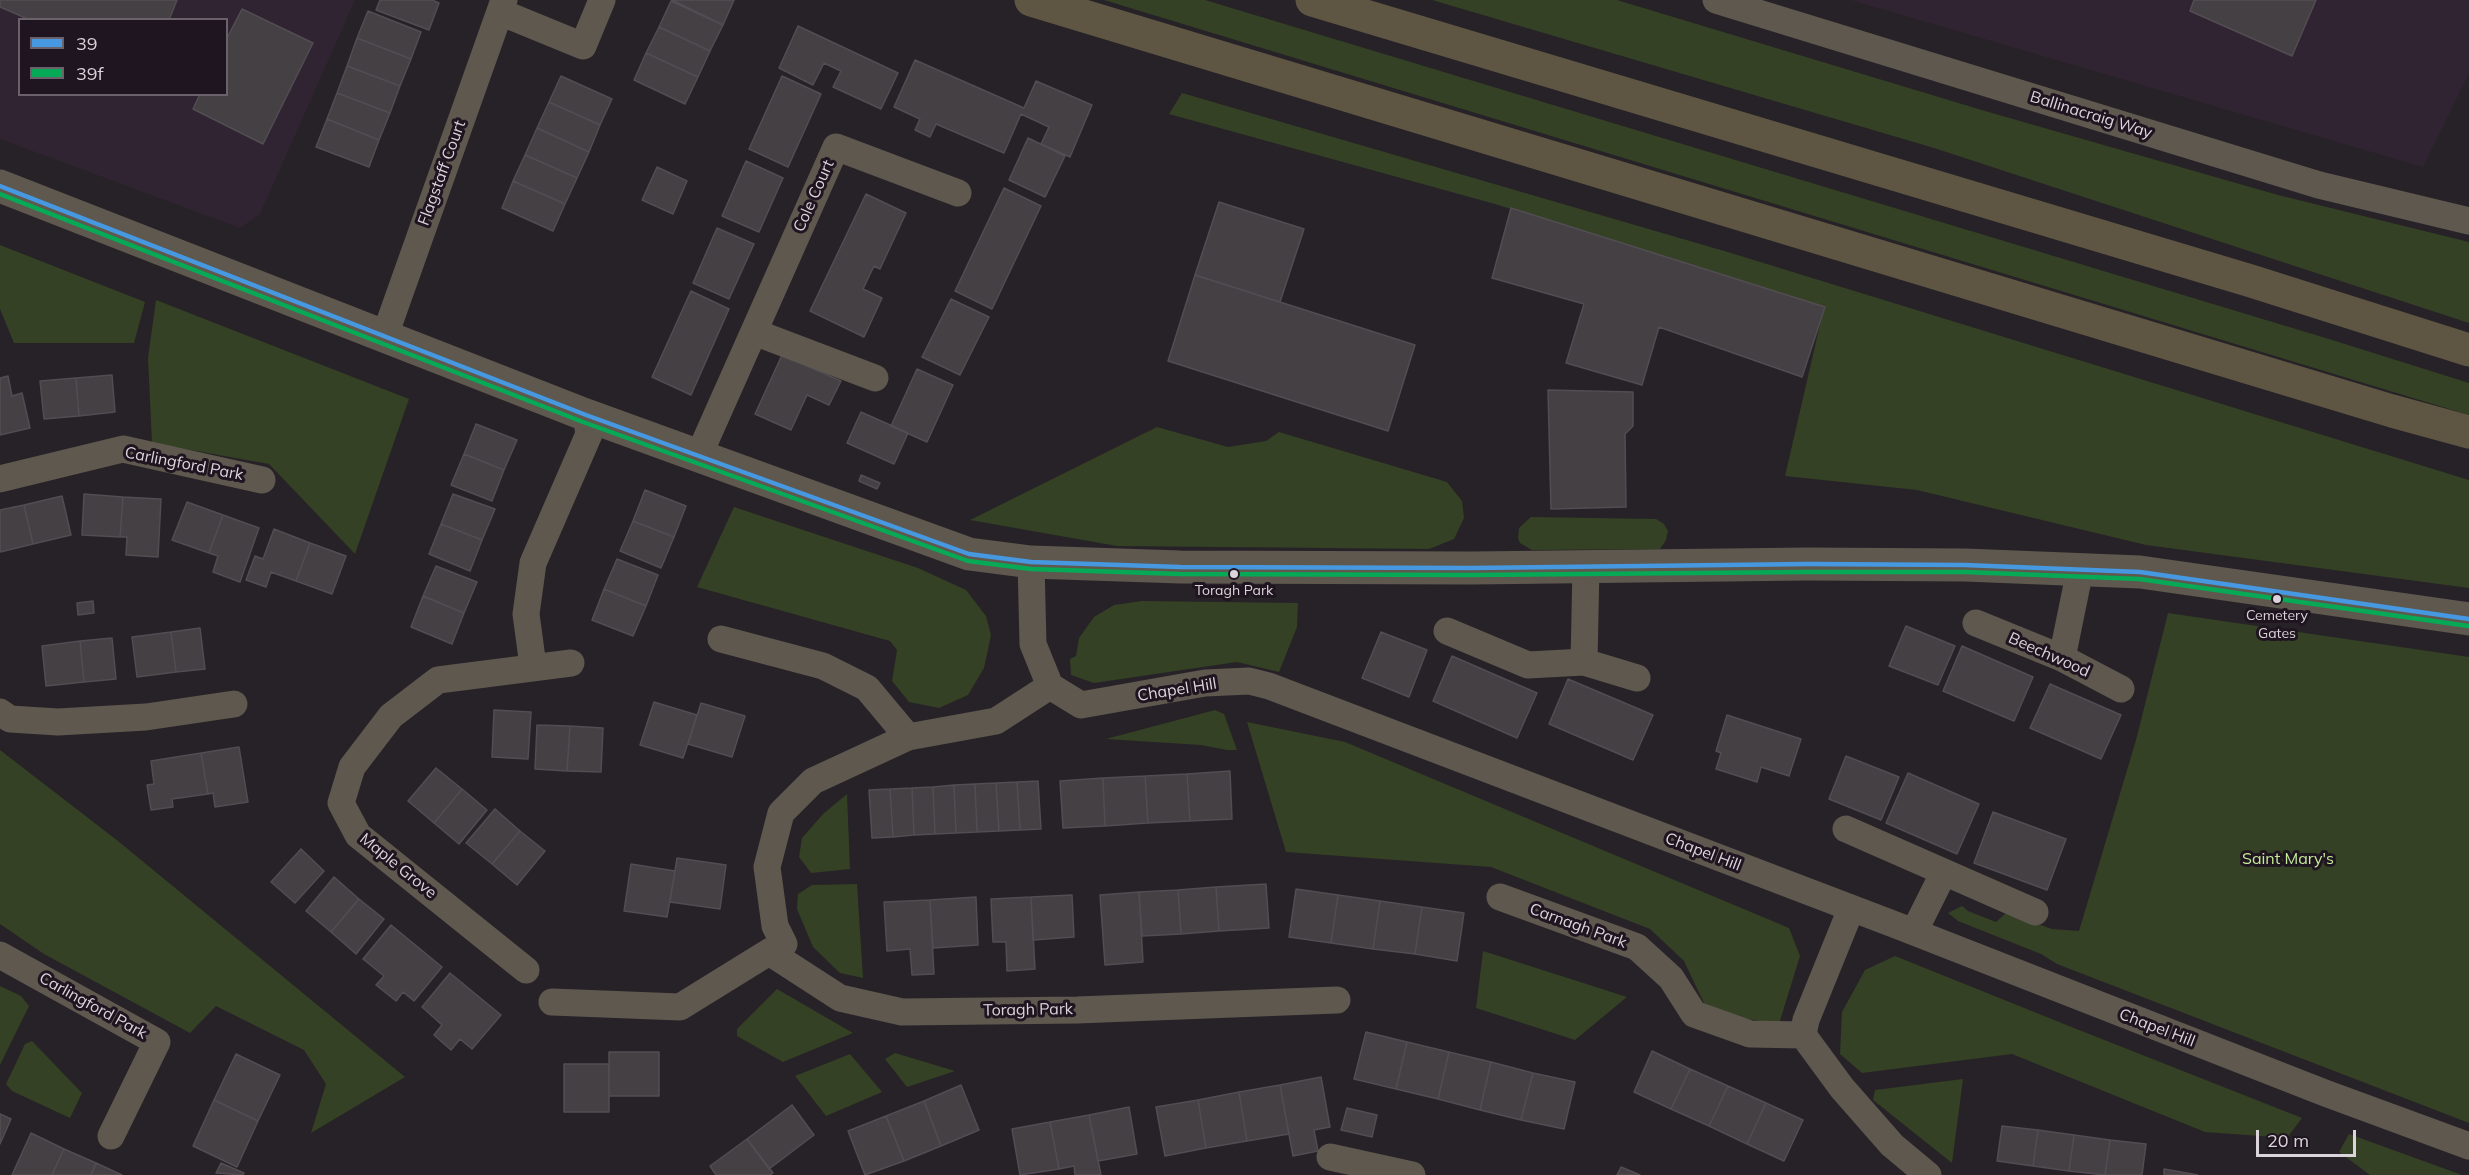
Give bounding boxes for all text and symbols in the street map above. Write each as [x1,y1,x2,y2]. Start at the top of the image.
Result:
legend [18,18,228,96]
text: 39 [76,32,98,55]
text: 39f [76,62,104,85]
street label: Ballinacraig Way [2028,87,2154,143]
street label: Flagstaff Court [414,118,470,228]
street label: Cole Court [790,157,838,235]
street label: Carlingford Park [123,443,245,485]
marker: Toragh Park [1228,568,1240,580]
place label: Toragh Park [1195,583,1273,599]
marker: Cemetery Gates [2271,593,2283,605]
place label: Cemetery Gates [2246,608,2308,640]
street label: Beechwood [2005,629,2093,681]
street label: Chapel Hill [1136,674,1218,706]
street label: Maple Grove [356,829,440,903]
street label: Chapel Hill [1662,829,1744,875]
park label: Saint Mary's [2242,849,2334,869]
street label: Carnagh Park [1527,900,1629,952]
street label: Carlingford Park [36,968,150,1044]
street label: Toragh Park [983,1000,1073,1020]
street label: Chapel Hill [2116,1005,2198,1051]
scale bar [2259,1118,2360,1156]
text: 20 m [2267,1129,2309,1152]

